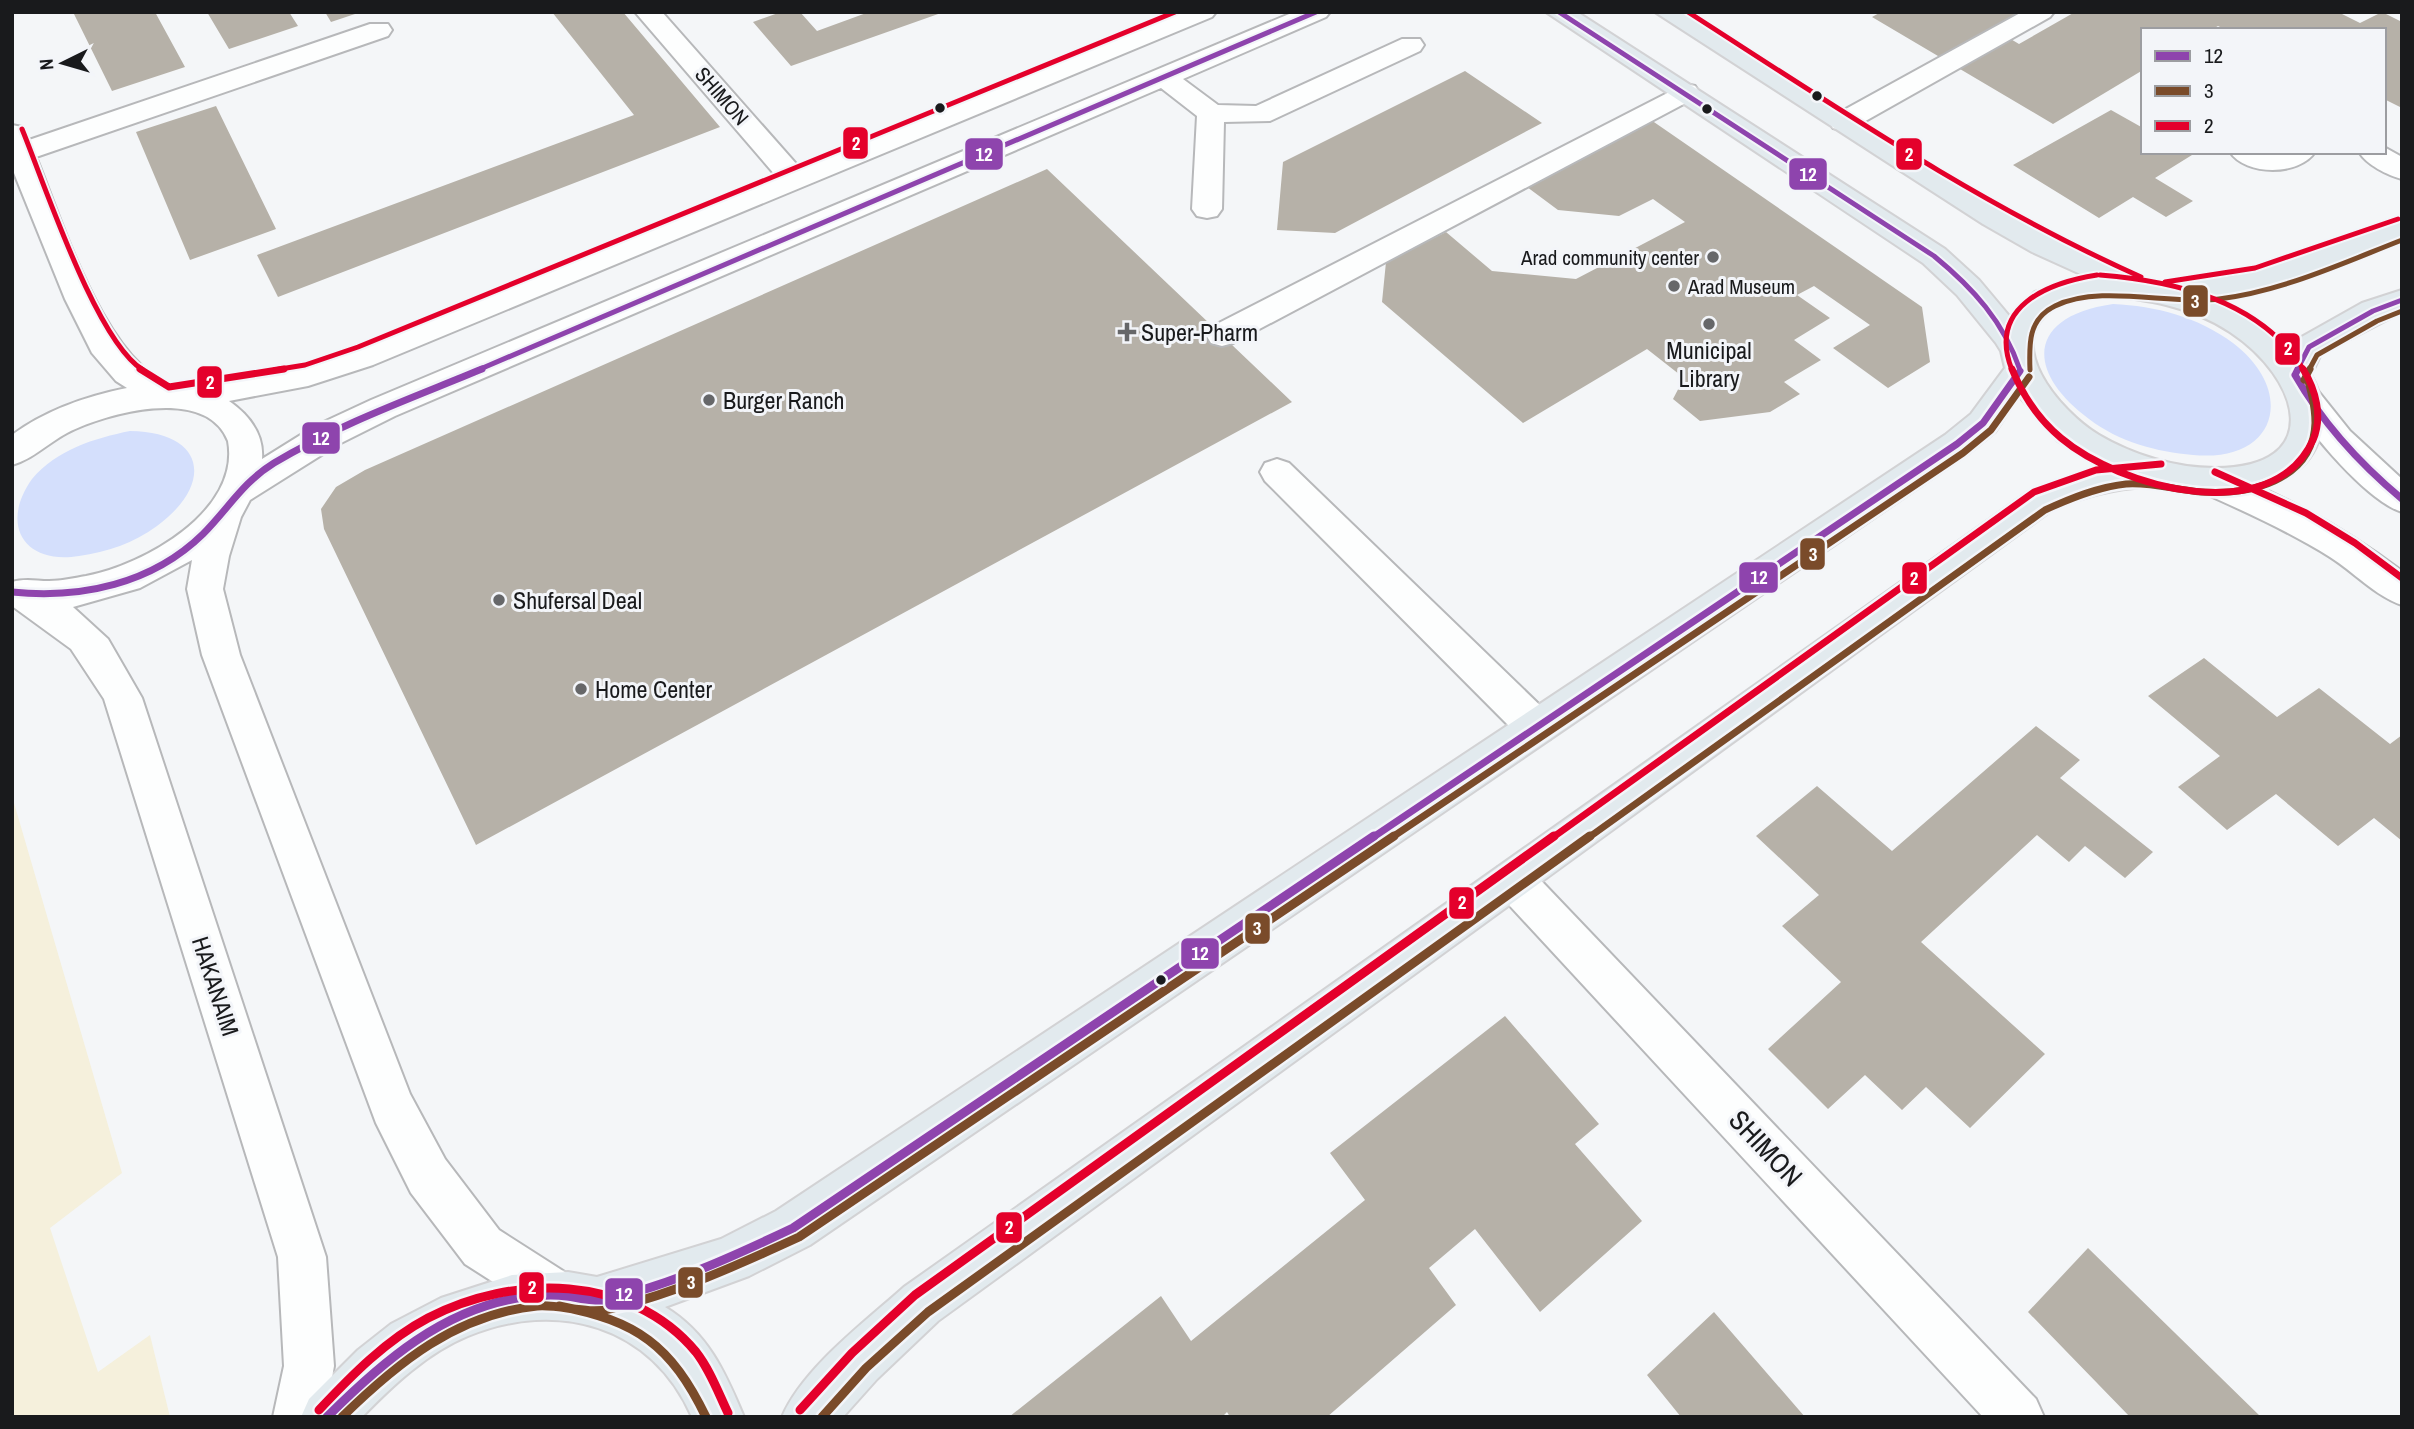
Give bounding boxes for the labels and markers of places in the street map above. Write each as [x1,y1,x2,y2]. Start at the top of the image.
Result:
unlabelled marker [1810,89,1824,103]
unlabelled marker [933,101,947,115]
unlabelled marker [1700,102,1714,116]
place label: Arad community center [1520,243,1699,272]
marker: Arad community center [1705,249,1721,265]
place label: Arad Museum [1687,272,1795,301]
marker: Arad Museum [1666,278,1682,294]
place label: Super-Pharm [1141,316,1258,348]
marker: Municipal Library [1701,316,1717,332]
marker: Super-Pharm [1119,324,1135,340]
place label: Municipal Library [1666,334,1752,394]
place label: Burger Ranch [723,384,844,416]
marker: Burger Ranch [701,392,717,408]
place label: Shufersal Deal [513,584,642,616]
marker: Shufersal Deal [491,592,507,608]
place label: Home Center [595,673,712,705]
marker: Home Center [573,681,589,697]
unlabelled marker [1154,973,1168,987]

